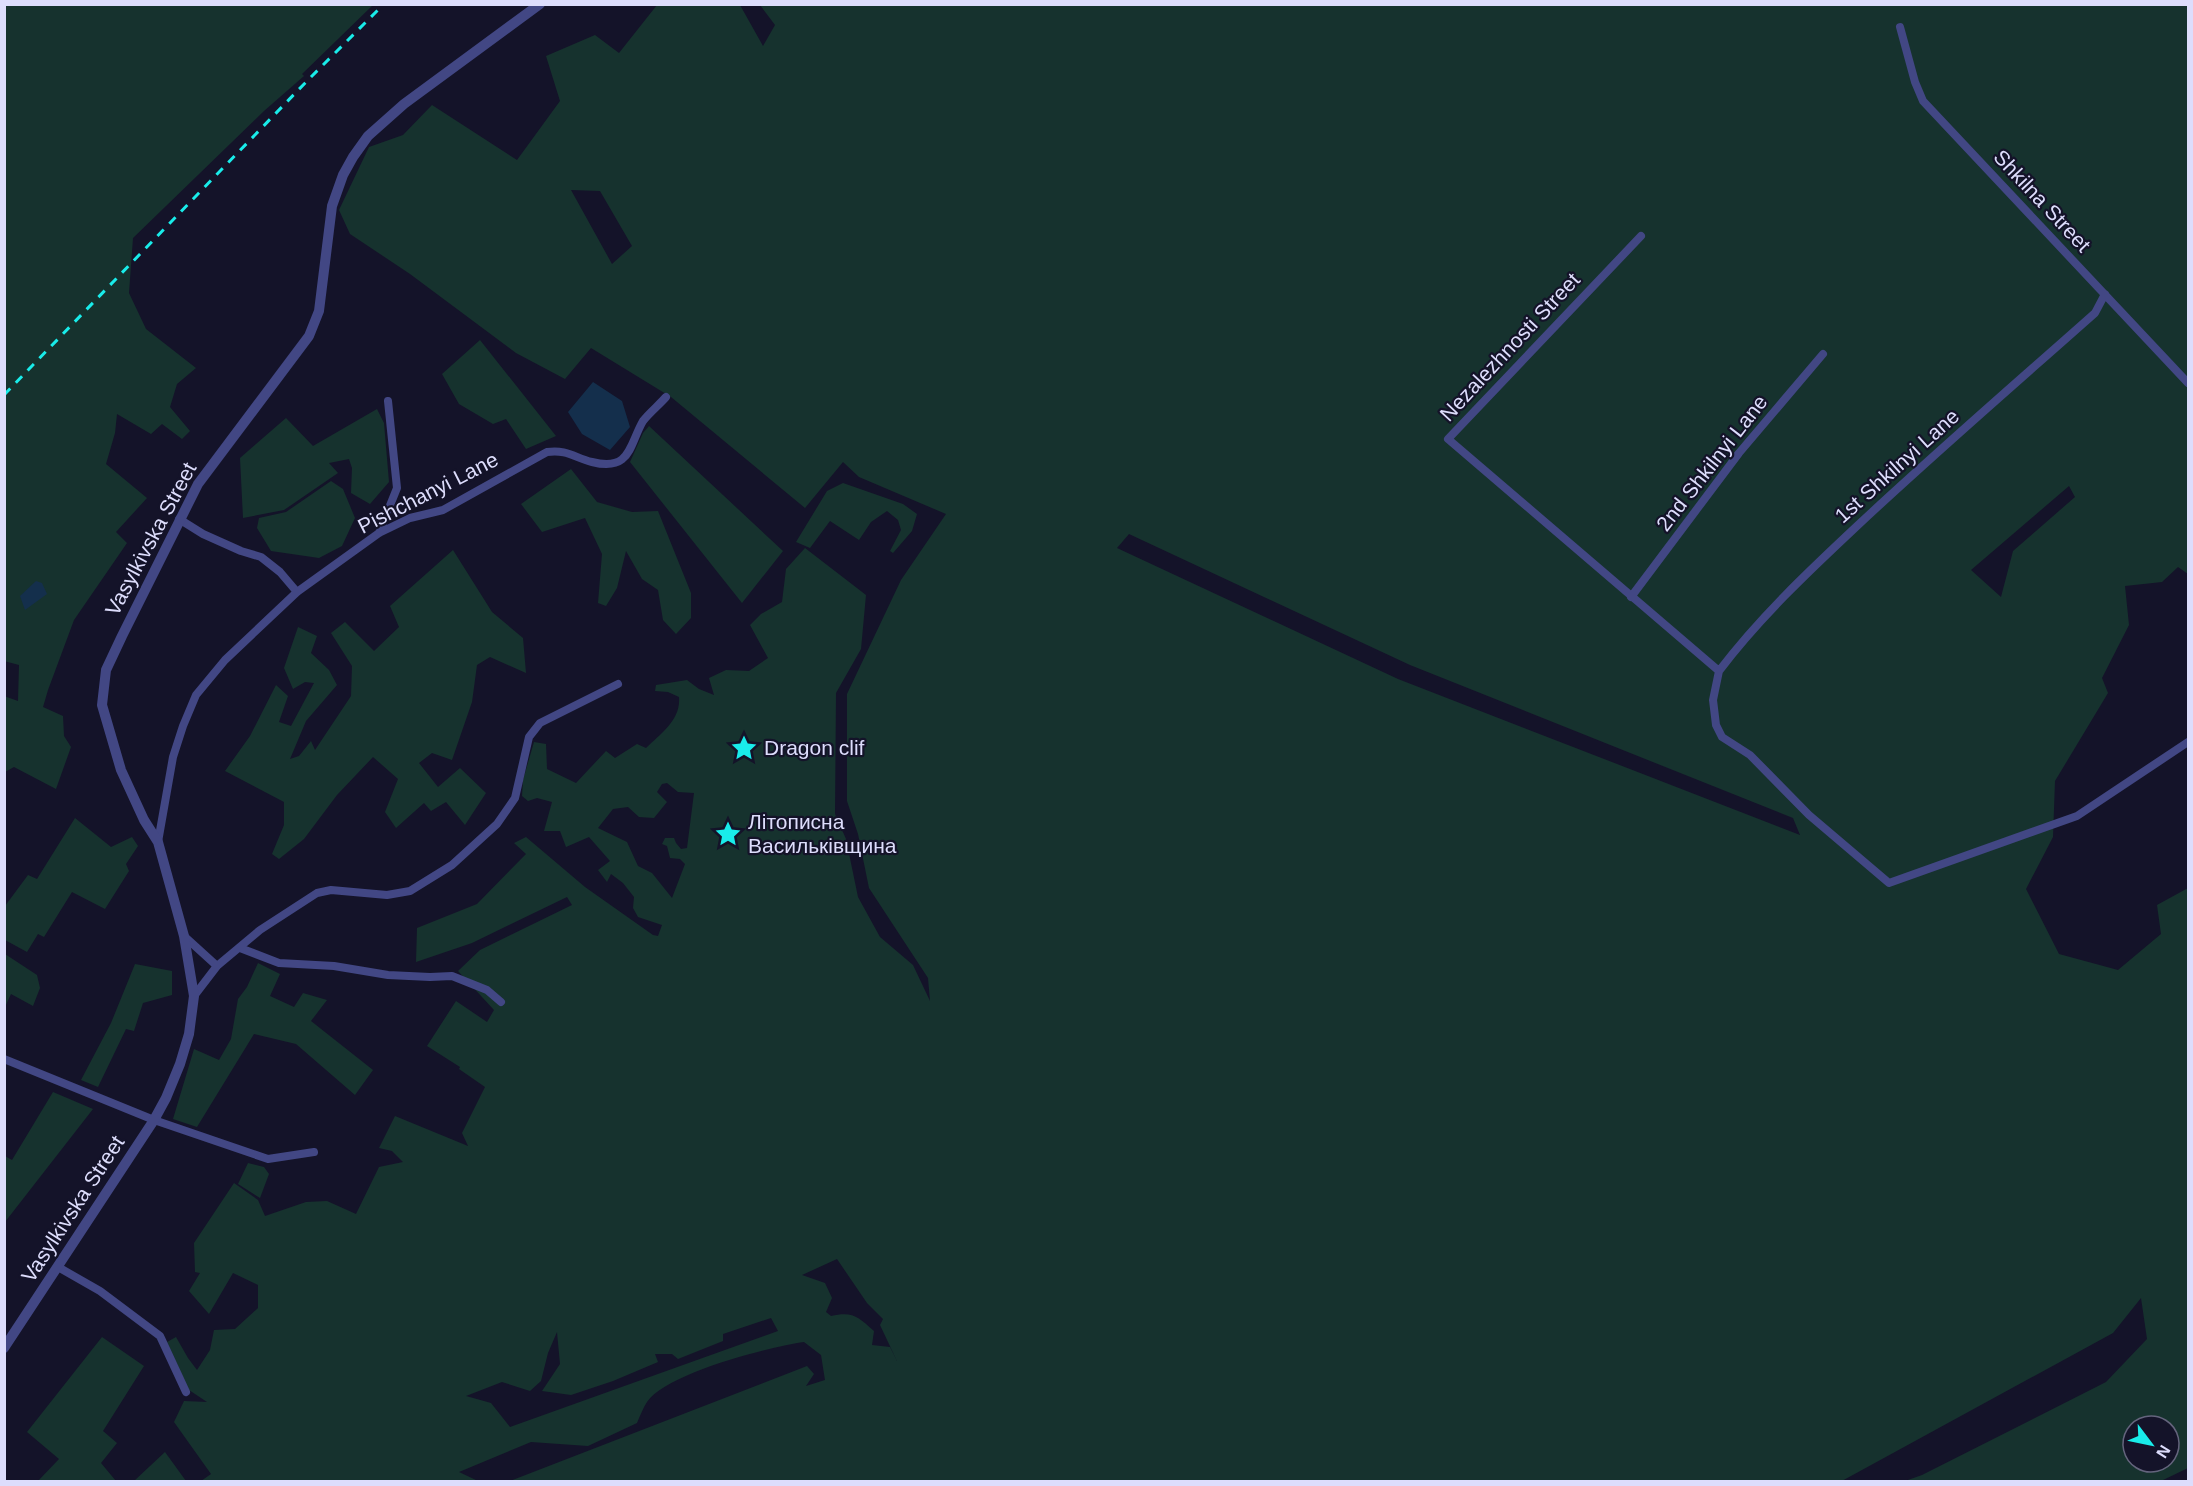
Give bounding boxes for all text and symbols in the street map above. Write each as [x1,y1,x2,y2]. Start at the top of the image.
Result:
street label: Shkilna Street [1989,145,2095,256]
street label: Nezalezhnosti Street [1435,268,1584,425]
street label: 2nd Shkilnyi Lane [1652,390,1772,535]
street label: 1st Shkilnyi Lane [1830,404,1963,527]
street label: Pishchanyi Lane [354,447,502,538]
street label: Vasylkivska Street [100,458,201,619]
place icon: Dragon clif [729,733,759,763]
place label: Dragon clif [764,736,865,759]
place label: Літописна Васильківщина [748,810,897,857]
place icon: Літописна Васильківщина [713,819,743,849]
street label: Vasylkivska Street [17,1131,129,1286]
north arrow [2121,1414,2181,1474]
text: N [2153,1442,2174,1461]

